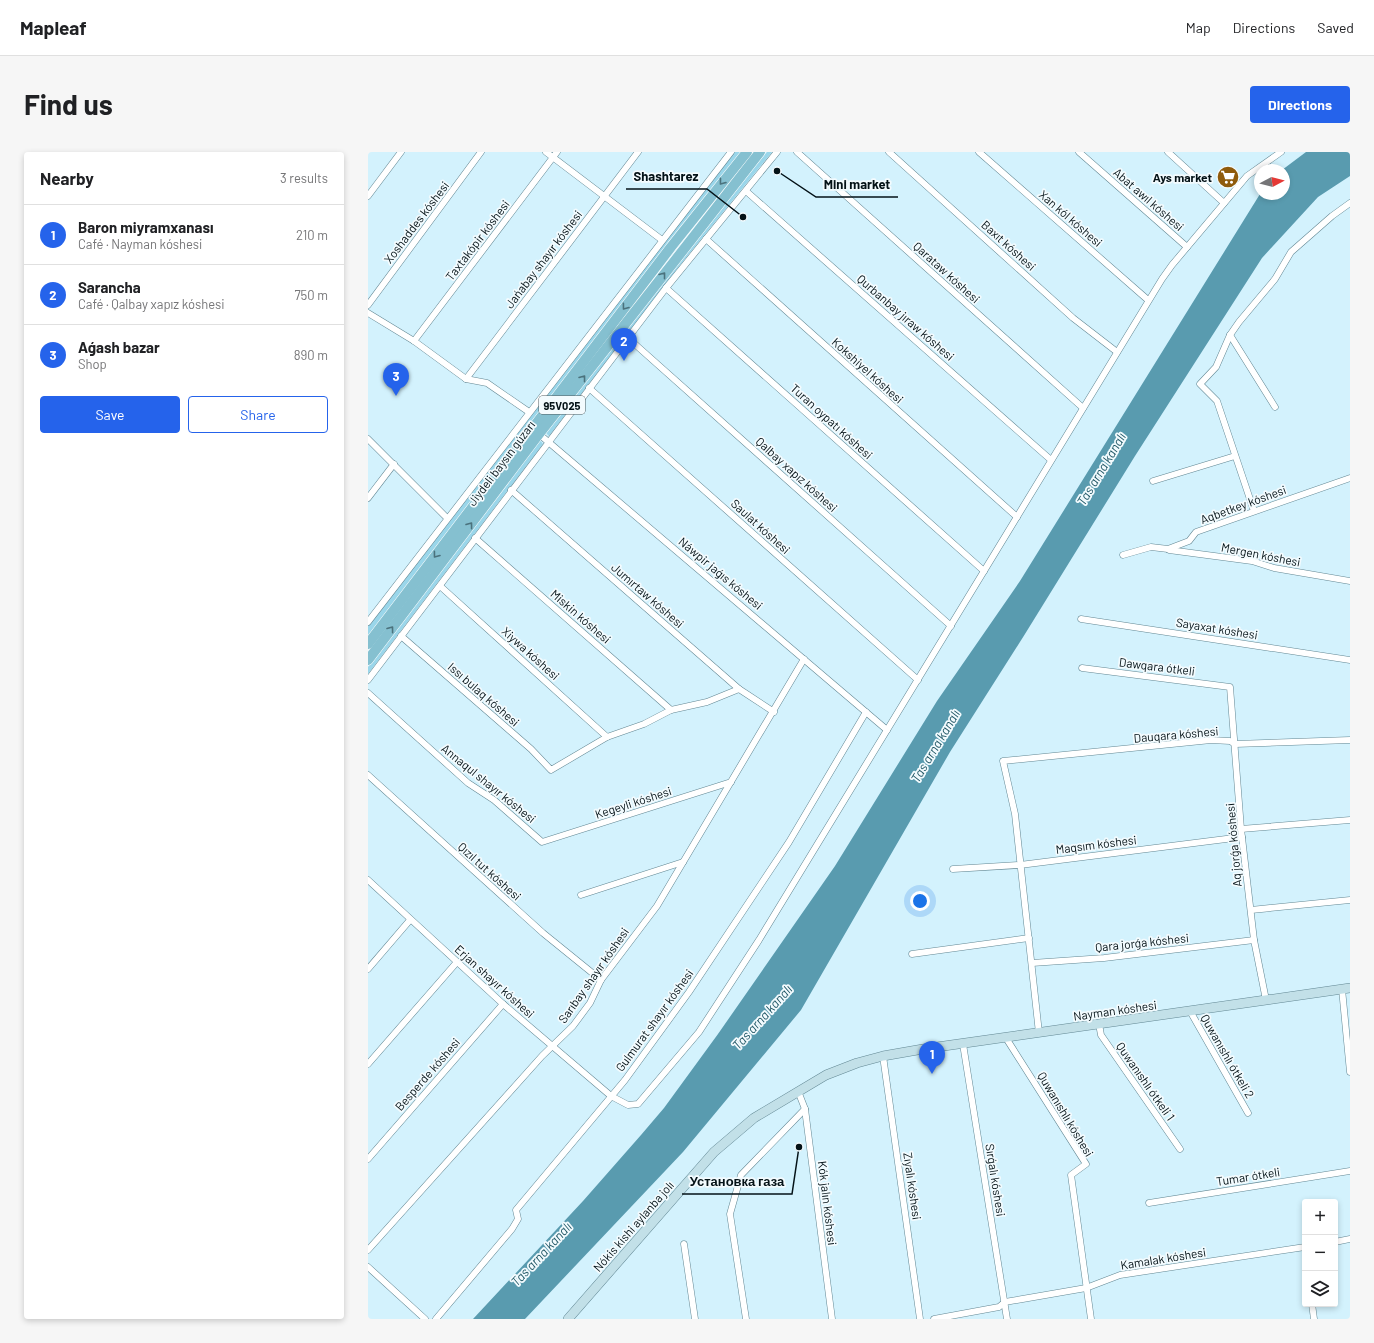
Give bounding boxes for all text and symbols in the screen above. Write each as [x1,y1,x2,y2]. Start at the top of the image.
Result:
text: Mapleaf [20,16,87,39]
text: Map [1186,19,1211,36]
text: Directions [1233,19,1295,36]
text: Saved [1317,19,1354,36]
button: Directions [1250,86,1350,123]
text: Find us [24,87,113,121]
callout: Shashtarez [626,164,707,189]
supermarket icon: Ays market [1215,164,1241,190]
north arrow [1254,164,1290,200]
street label: Abat awıl kóshesi [1111,165,1187,233]
text: Nearby [40,168,94,188]
text: Shashtarez [633,168,699,184]
text: 3 results [280,170,328,186]
place label: Ays market [1153,170,1212,184]
callout: Mini market [816,172,898,197]
text: Mini market [824,176,890,192]
street label: Xoshaddes kóshesi [381,178,451,266]
one-way arrow [719,178,726,185]
street label: Xan kól kóshesi [1037,187,1105,249]
street label: Taxtakópir kóshesi [442,197,512,283]
street label: Jańabay shayır kóshesi [502,207,584,311]
street label: Baxıt kóshesi [979,217,1039,273]
text: Baron miyramxanası [78,218,213,236]
text: 1 [51,227,55,243]
text: 210 m [296,227,328,243]
text: Café · Nayman kóshesi [78,236,202,252]
street label: Qarataw kóshesi [911,239,983,305]
street label: Qurbanbay jıraw kóshesi [855,271,957,363]
one-way arrow [658,273,665,280]
text: Sarancha [78,278,141,296]
text: 2 [49,287,57,303]
text: 750 m [294,287,328,303]
text: Café · Qalbay xapız kóshesi [78,296,225,312]
one-way arrow [623,303,630,310]
pin: 2 [611,328,637,361]
street label: Kokshiyel kóshesi [829,334,907,406]
text: Aǵash bazar [78,338,160,356]
text: 3 [49,347,57,363]
text: 890 m [294,347,328,363]
text: Shop [78,356,107,372]
pin: 3 [383,363,409,396]
one-way arrow [578,375,585,382]
street label: Turan oypatı kóshesi [788,381,876,461]
button: Save [40,396,180,433]
button: Share [188,396,328,433]
road number: 95V025 [539,396,585,414]
street label: Jiydeli baysın gúzarı [465,418,537,508]
water label: Tas arna kanalı [1073,430,1129,508]
street label: Qalbay xapız kóshesi [753,434,841,514]
street label: Aqbetkey kóshesi [1198,482,1288,526]
street label: Saulat kóshesi [729,496,793,556]
one-way arrow [465,523,472,530]
street label: Náwpir jaǵıs kóshesi [676,534,766,612]
street label: Mergen kóshesi [1220,539,1302,569]
one-way arrow [434,551,441,558]
street label: Jumırtaw kóshesi [609,560,687,630]
street label: Miskin kóshesi [548,586,614,646]
street label: Sayaxat kóshesi [1175,615,1259,641]
street label: Xiywa kóshesi [499,624,563,682]
one-way arrow [386,626,394,633]
street label: Dawqara ótkeli [1118,654,1196,678]
street label: Issı bulaq kóshesi [446,659,522,729]
water label: Tas arna kanalı [907,707,963,785]
street label: Dauqara kóshesi [1133,723,1219,745]
street label: Annaqul shayır kóshesi [439,741,539,825]
street label: Kegeyli kóshesi [593,783,673,821]
street label: Aq jorǵa kóshesi [1222,802,1244,888]
street label: Maqsım kóshesi [1055,832,1137,856]
street label: Qızıl tut kóshesi [456,839,524,903]
your location [910,891,930,911]
street label: Sarıbay shayır kóshesi [555,925,631,1025]
street label: Qara jorǵa kóshesi [1095,930,1189,954]
street label: Erjan shayır kóshesi [452,942,538,1020]
street label: Gulmurat shayır kóshesi [612,966,696,1074]
water label: Tas arna kanalı [729,981,796,1053]
street label: Nayman kóshesi [1072,997,1158,1023]
street label: Quwanıshlı ótkeli 2 [1198,1012,1258,1100]
street label: Besperde kóshesi [392,1035,462,1113]
street label: Quwanıshlı ótkeli 1 [1114,1039,1178,1123]
pin: 1 [919,1041,945,1074]
street label: Quwanıshlı kóshesi [1035,1069,1097,1159]
street label: Sırǵalı kóshesi [983,1143,1009,1217]
street label: Zıyalı kóshesi [901,1151,925,1221]
street label: Kók jalın kóshesi [816,1160,840,1246]
street label: Tumar ótkeli [1215,1164,1281,1188]
callout: Установка газа [682,1169,792,1194]
text: Установка газа [690,1173,785,1189]
street label: Nókis kishi aylanba jolı [590,1178,676,1274]
map controls [1302,1199,1338,1307]
button: + [1302,1199,1338,1235]
water label: Tas arna kanalı [507,1218,575,1289]
button: − [1302,1235,1338,1271]
street label: Kamalak kóshesi [1119,1244,1207,1272]
button: layers [1302,1271,1338,1307]

